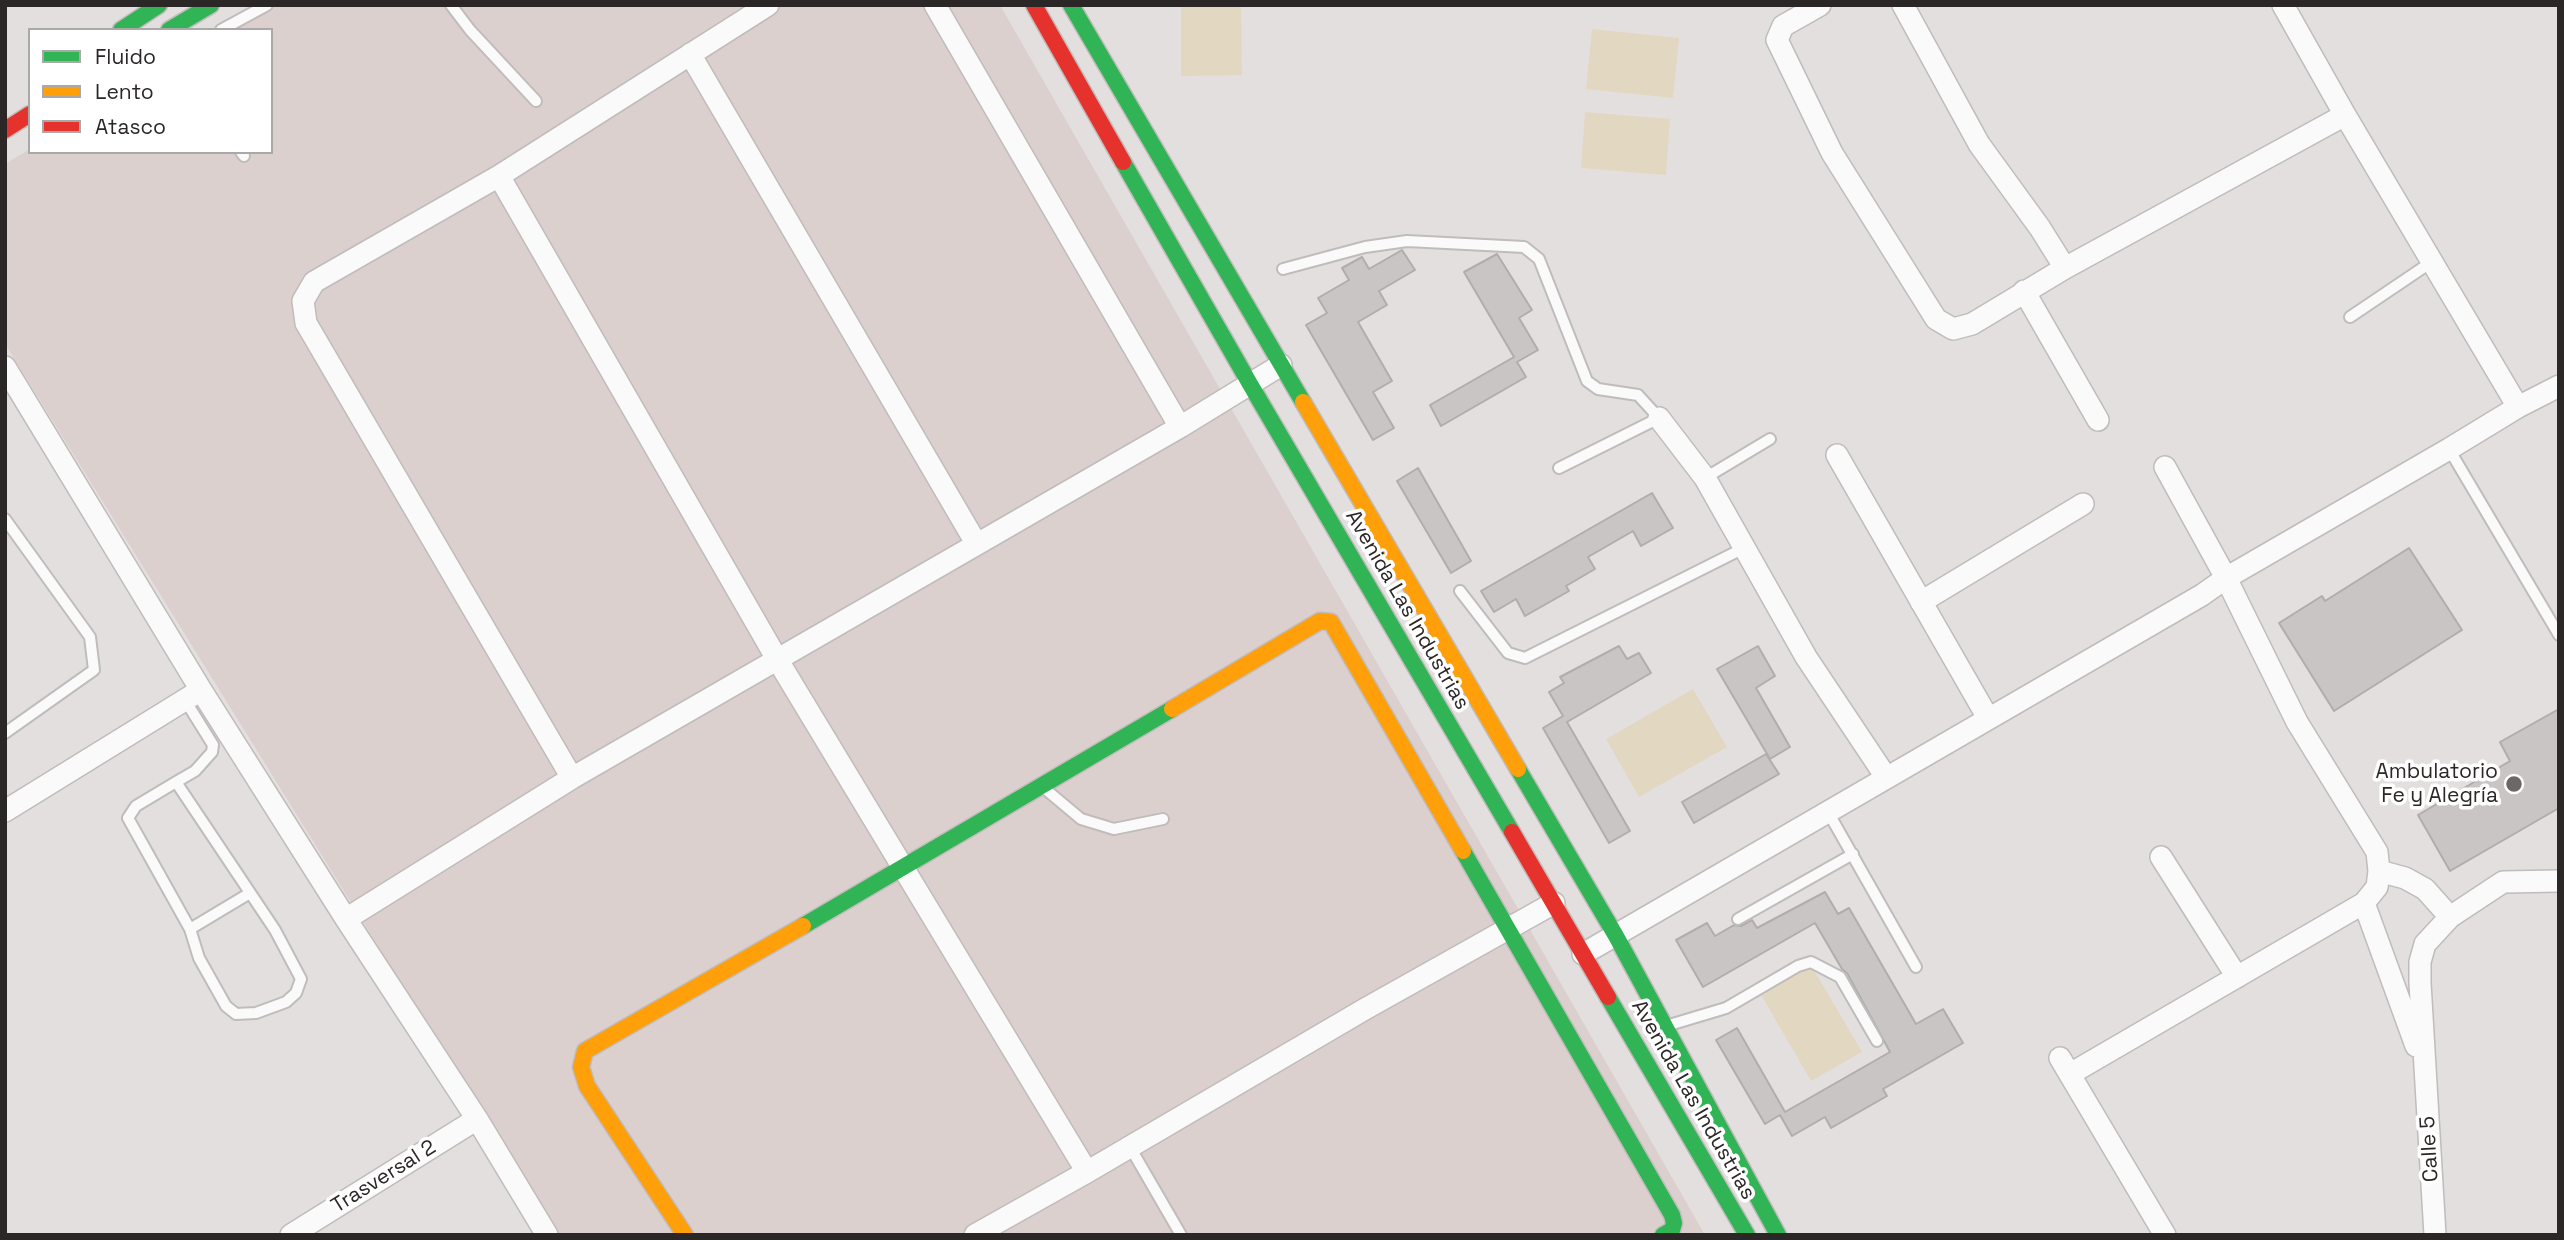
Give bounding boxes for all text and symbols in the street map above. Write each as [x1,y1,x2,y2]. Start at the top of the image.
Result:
legend [28,28,273,154]
text: Fluido [95,43,156,70]
text: Lento [95,78,154,105]
text: Atasco [95,113,166,140]
street label: Avenida Las Industrias [1340,506,1474,714]
place label: Ambulatorio Fe y Alegría [2375,759,2498,809]
marker: Ambulatorio Fe y Alegría [2504,774,2524,794]
street label: Avenida Las Industrias [1626,996,1760,1204]
street label: Calle 5 [2416,1115,2444,1183]
street label: Trasversal 2 [327,1135,441,1219]

